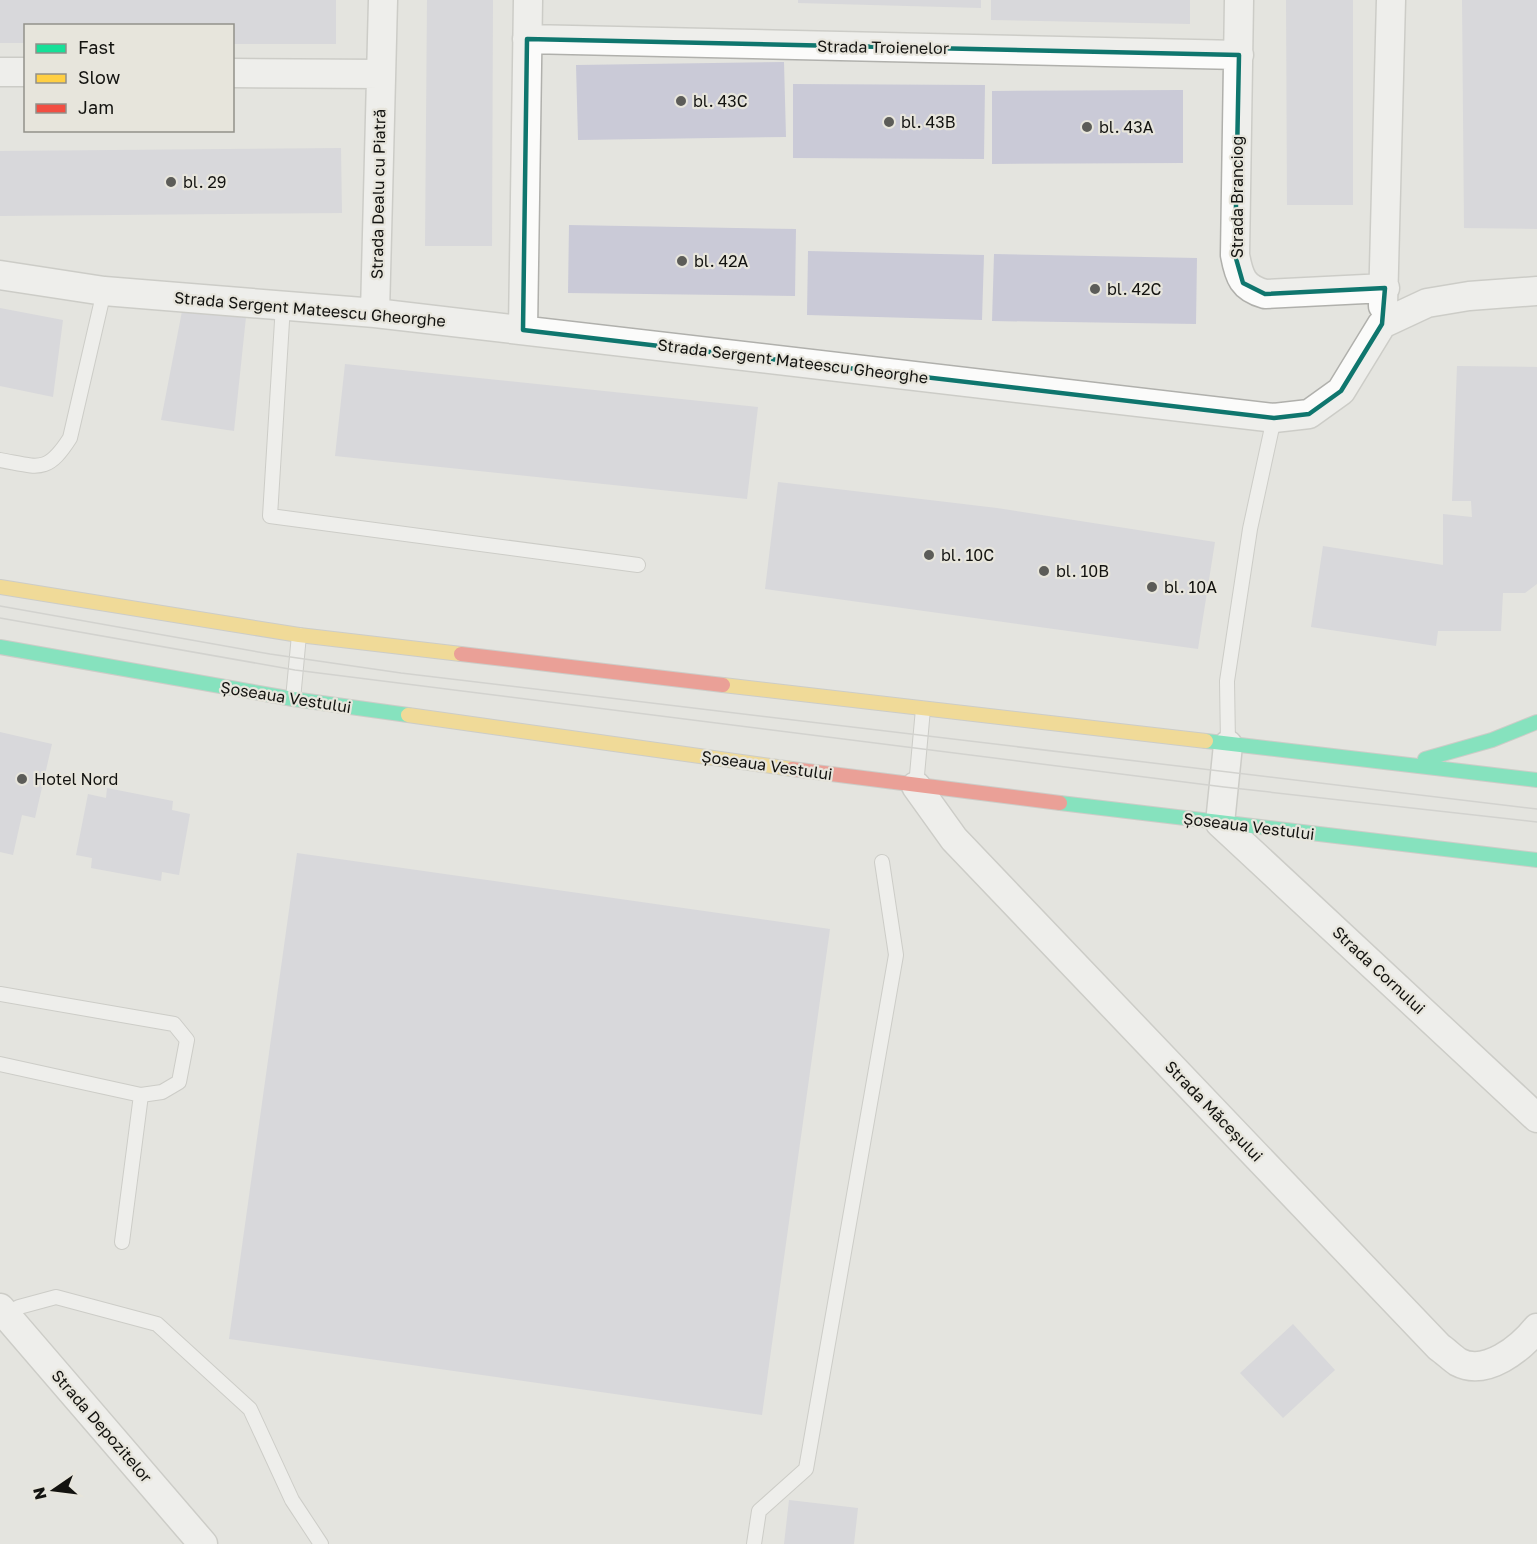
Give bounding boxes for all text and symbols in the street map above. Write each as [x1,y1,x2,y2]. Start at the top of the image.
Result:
legend [24,24,234,132]
text: Fast [78,36,115,58]
street label: Strada Troienelor [817,36,949,58]
text: Slow [78,66,121,88]
place label: bl. 43C [693,91,748,111]
marker: bl. 43C [674,94,688,108]
text: Jam [78,96,114,118]
street label: Strada Dealu cu Piatră [367,109,389,279]
place label: bl. 43B [901,112,955,132]
marker: bl. 43B [882,115,896,129]
place label: bl. 43A [1099,117,1154,137]
marker: bl. 43A [1080,120,1094,134]
street label: Strada Branciog [1227,136,1247,258]
place label: bl. 29 [183,172,227,192]
marker: bl. 29 [164,175,178,189]
place label: bl. 42A [694,251,749,271]
marker: bl. 42A [675,254,689,268]
place label: bl. 42C [1107,279,1162,299]
marker: bl. 42C [1088,282,1102,296]
street label: Strada Sergent Mateescu Gheorghe [173,287,447,331]
street label: Strada Sergent Mateescu Gheorghe [656,334,930,388]
place label: bl. 10C [941,545,994,565]
marker: bl. 10C [922,548,936,562]
place label: bl. 10B [1056,561,1109,581]
marker: bl. 10B [1037,564,1051,578]
place label: bl. 10A [1164,577,1217,597]
marker: bl. 10A [1145,580,1159,594]
street label: Șoseaua Vestului [219,677,353,717]
street label: Șoseaua Vestului [700,746,834,784]
place label: Hotel Nord [34,769,118,789]
marker: Hotel Nord [15,772,29,786]
street label: Șoseaua Vestului [1182,808,1316,844]
street label: Strada Cornului [1328,922,1430,1018]
street label: Strada Măceșului [1161,1056,1267,1166]
street label: Strada Depozitelor [47,1365,157,1487]
north arrow [24,1460,84,1520]
text: N [28,1485,51,1502]

